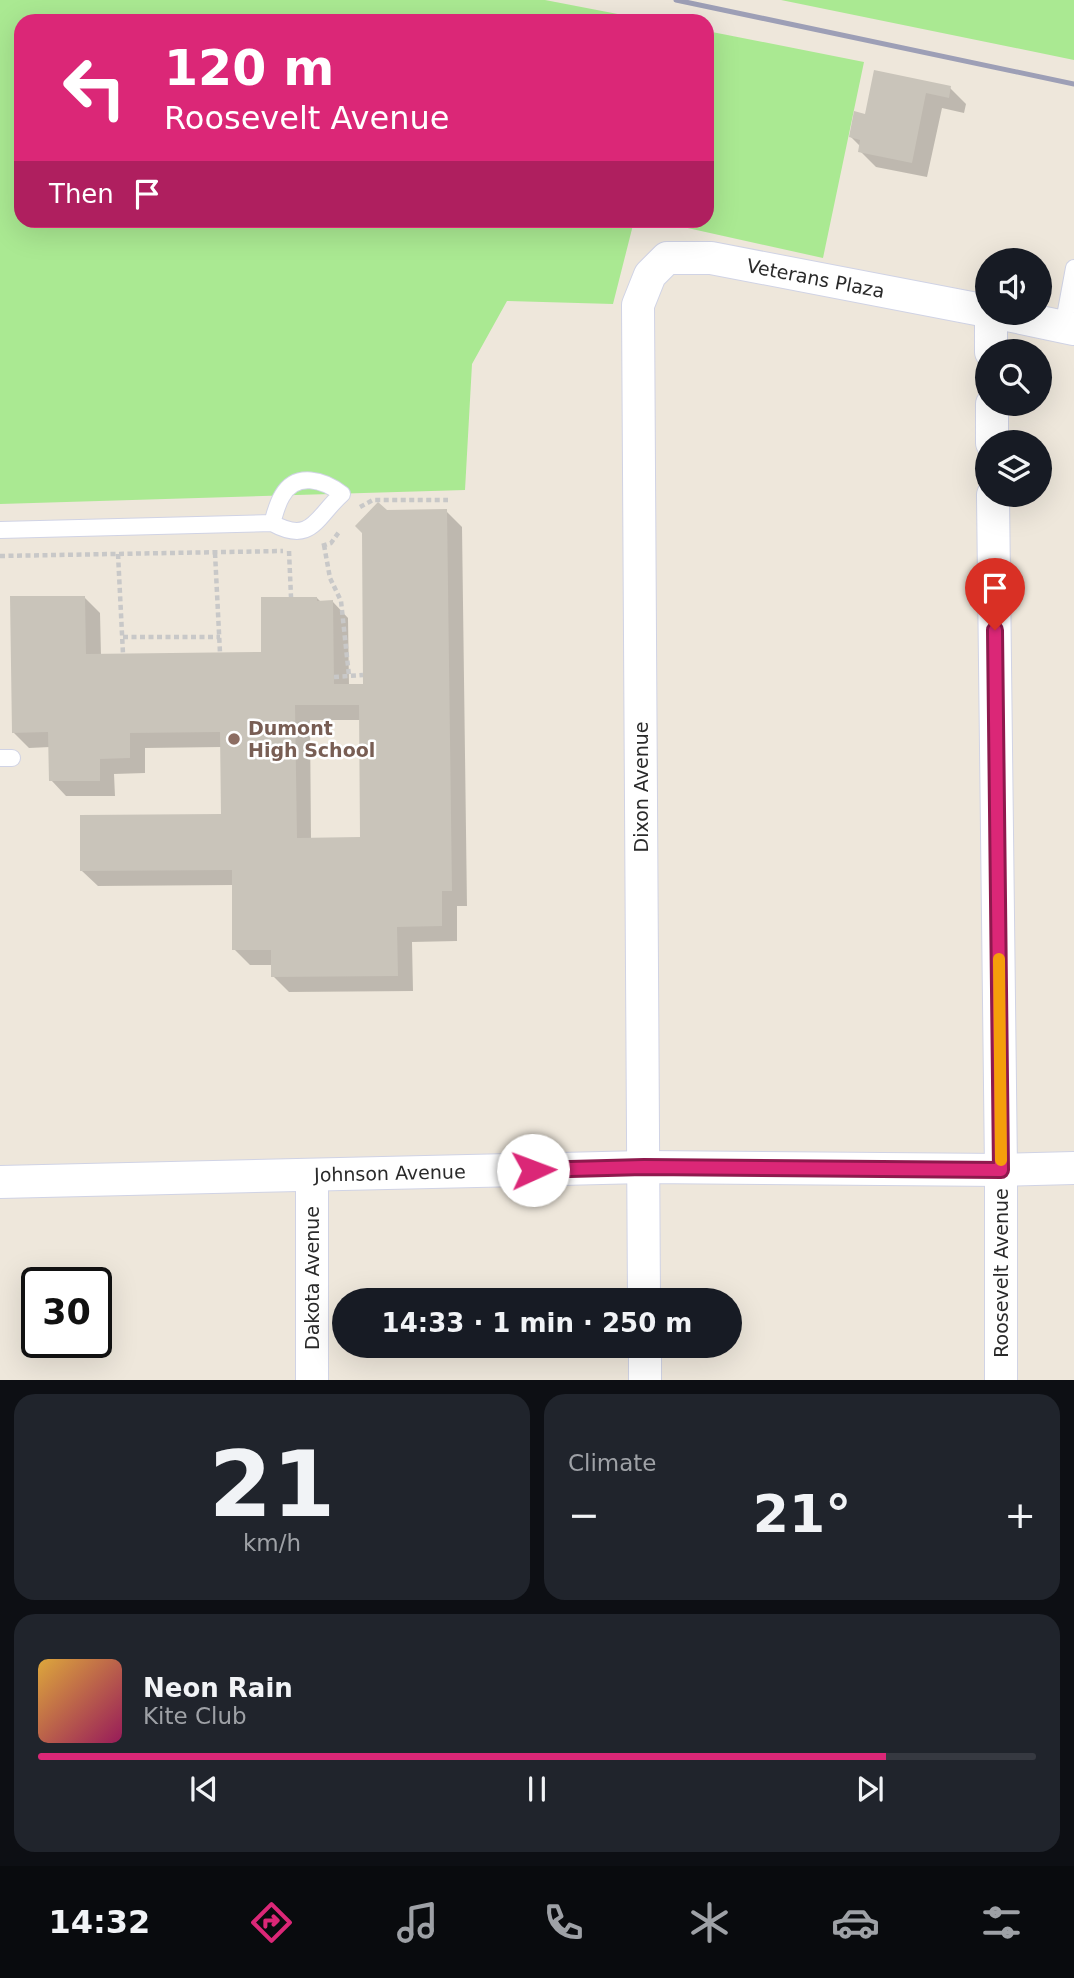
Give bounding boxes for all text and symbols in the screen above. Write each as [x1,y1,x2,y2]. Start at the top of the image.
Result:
text: 120 m [164,40,334,97]
icon: left [49,42,140,133]
text: Roosevelt Avenue [164,99,449,137]
icon: arrive [128,175,166,213]
text: Then [49,179,114,209]
map controls [975,248,1052,507]
button: sound [975,248,1052,325]
street label: Veterans Plaza [745,254,886,302]
button: search [975,339,1052,416]
button: layers [975,430,1052,507]
pin [965,558,1025,630]
icon: arrive [976,569,1014,607]
place label: Dumont High School [248,717,375,761]
street label: Dixon Avenue [630,722,652,852]
marker: Dumont High School [226,731,242,747]
position arrow [496,1133,570,1207]
street label: Johnson Avenue [313,1160,466,1186]
street label: Roosevelt Avenue [990,1188,1012,1358]
street label: Dakota Avenue [301,1206,323,1350]
speed limit sign: 30 [21,1267,112,1358]
text: 14:33 · 1 min · 250 m [382,1308,692,1338]
text: 21 [209,1432,335,1537]
text: Climate [568,1450,657,1476]
text: 21° [753,1484,851,1544]
text: − [568,1493,600,1537]
text: + [1004,1493,1036,1537]
text: km/h [243,1530,301,1556]
text: Neon Rain [143,1673,293,1703]
text: Kite Club [143,1703,247,1729]
icon: previous [185,1770,223,1808]
icon: pause [518,1770,556,1808]
icon: next [851,1770,889,1808]
icon: directions [247,1898,296,1947]
icon: music [393,1898,442,1947]
icon: phone [539,1898,588,1947]
icon: climate [685,1898,734,1947]
icon: car [831,1898,880,1947]
icon: filters [977,1898,1026,1947]
text: 14:32 [48,1903,150,1941]

